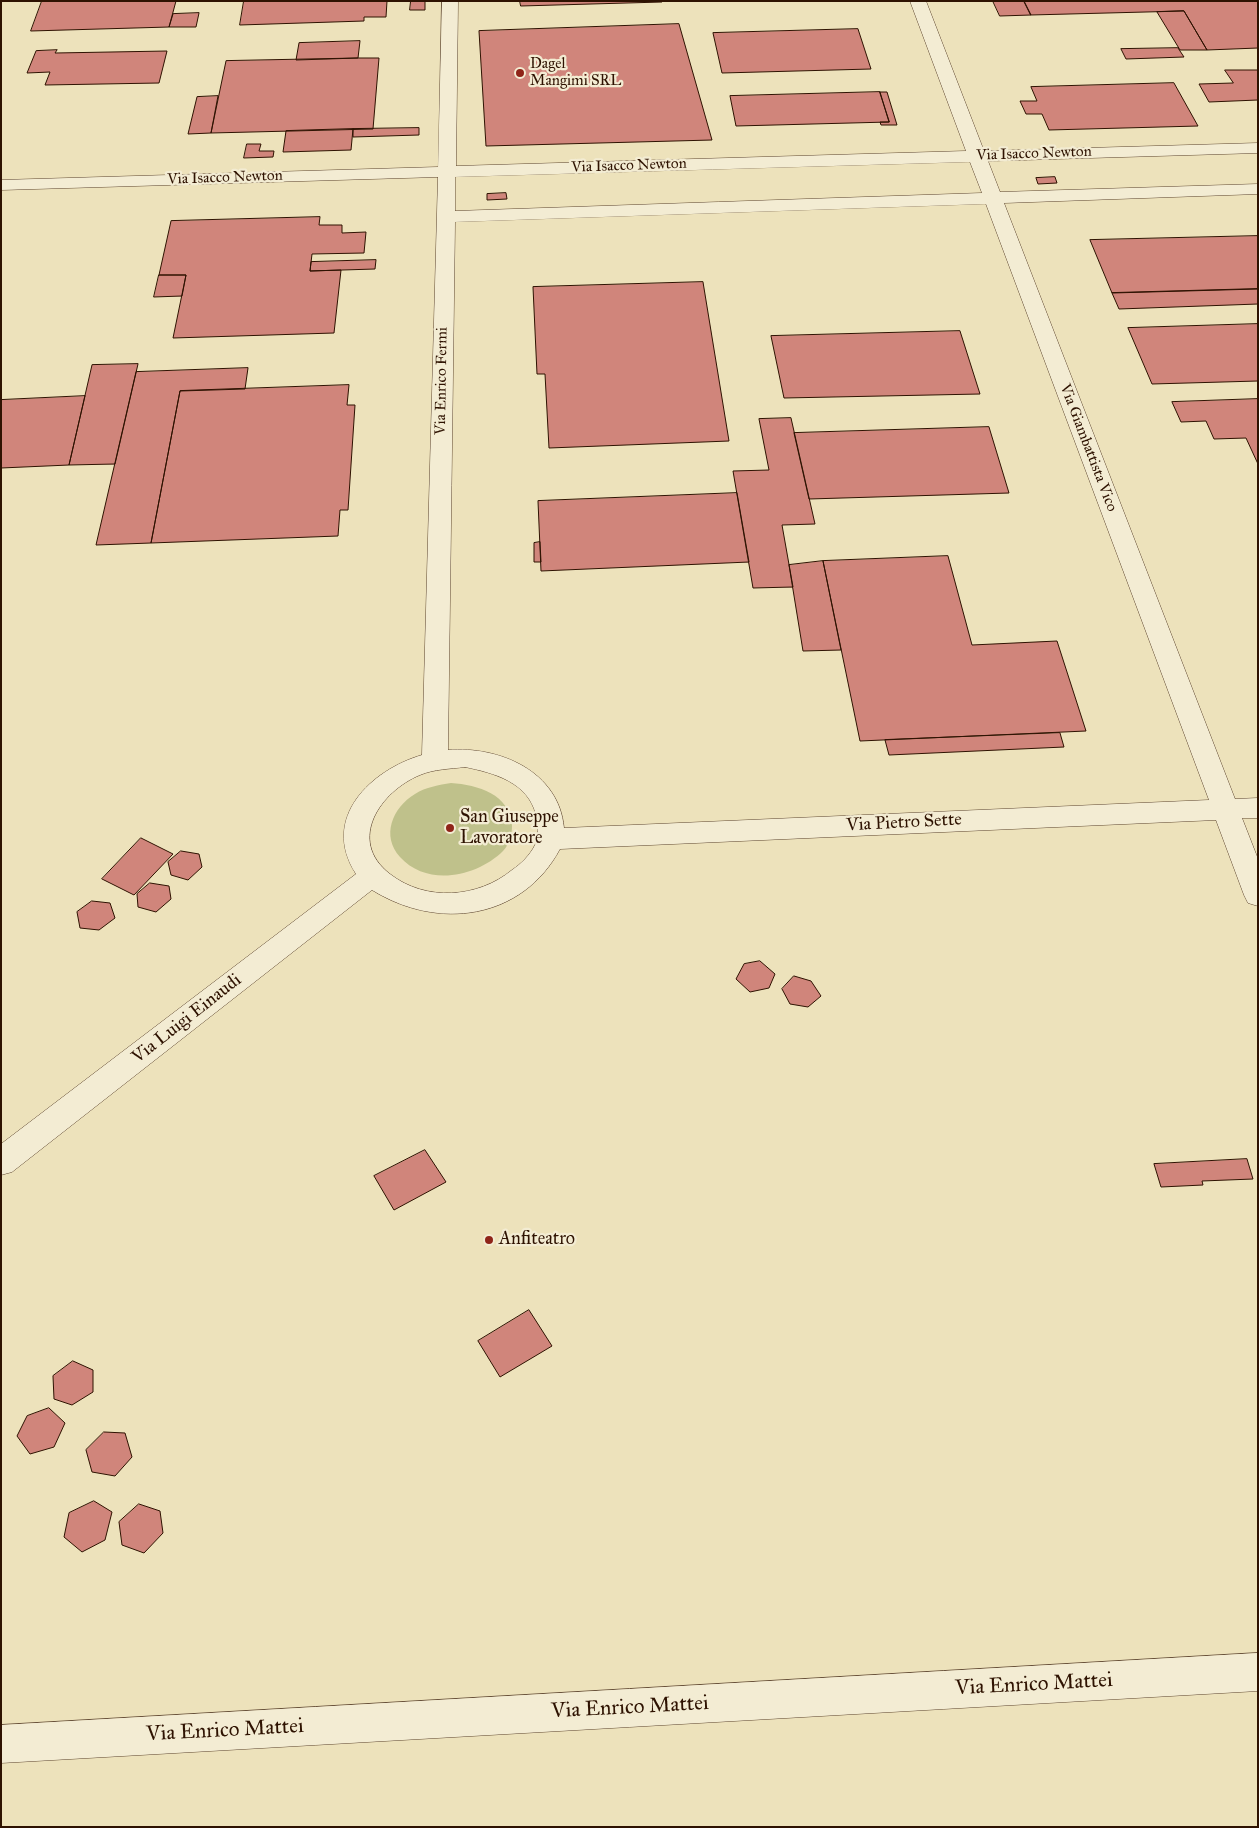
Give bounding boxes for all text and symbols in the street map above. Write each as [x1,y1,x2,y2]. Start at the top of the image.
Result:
place label: Dagel Mangimi SRL [530,55,621,90]
marker: Dagel Mangimi SRL [514,67,526,79]
street label: Via Isacco Newton [976,143,1092,165]
street label: Via Isacco Newton [571,155,687,177]
street label: Via Isacco Newton [167,167,283,189]
street label: Via Enrico Fermi [432,327,452,435]
street label: Via Giambattista Vico [1055,382,1121,514]
place label: San Giuseppe Lavoratore [460,807,559,850]
street label: Via Pietro Sette [846,809,962,837]
marker: San Giuseppe Lavoratore [444,822,456,834]
street label: Via Luigi Einaudi [128,970,246,1068]
place label: Anfiteatro [499,1229,575,1251]
marker: Anfiteatro [483,1234,495,1246]
street label: Via Enrico Mattei [955,1668,1113,1702]
street label: Via Enrico Mattei [551,1691,709,1725]
street label: Via Enrico Mattei [146,1714,304,1748]

